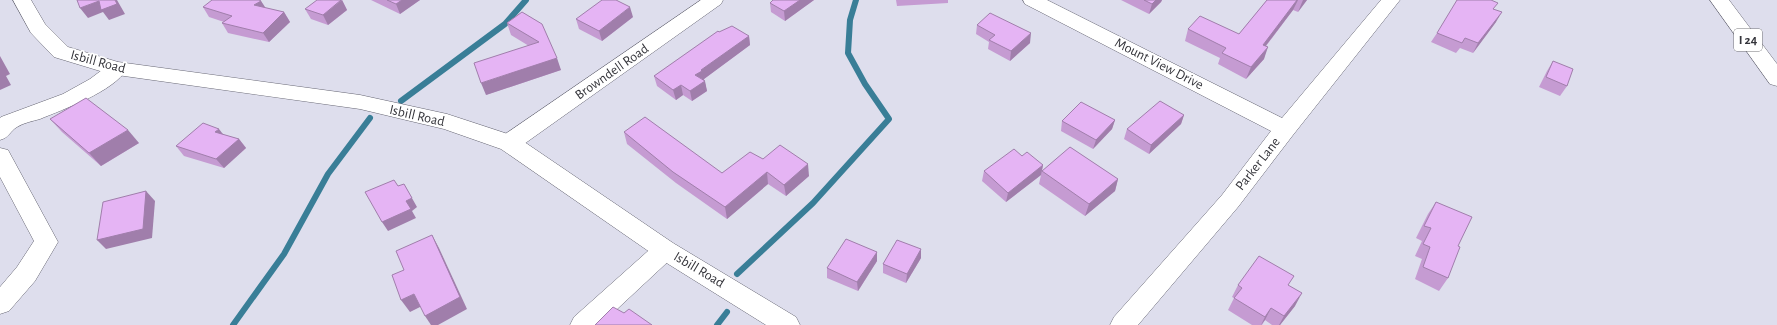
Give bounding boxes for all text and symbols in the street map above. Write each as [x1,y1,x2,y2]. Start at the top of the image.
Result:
road number: I 24 [1734,29,1762,51]
street label: Mount View Drive [1112,36,1206,92]
street label: Browndell Road [573,42,651,102]
street label: Isbill Road [69,48,127,76]
street label: Isbill Road [388,103,446,129]
street label: Parker Lane [1233,135,1283,193]
street label: Isbill Road [671,249,727,291]

